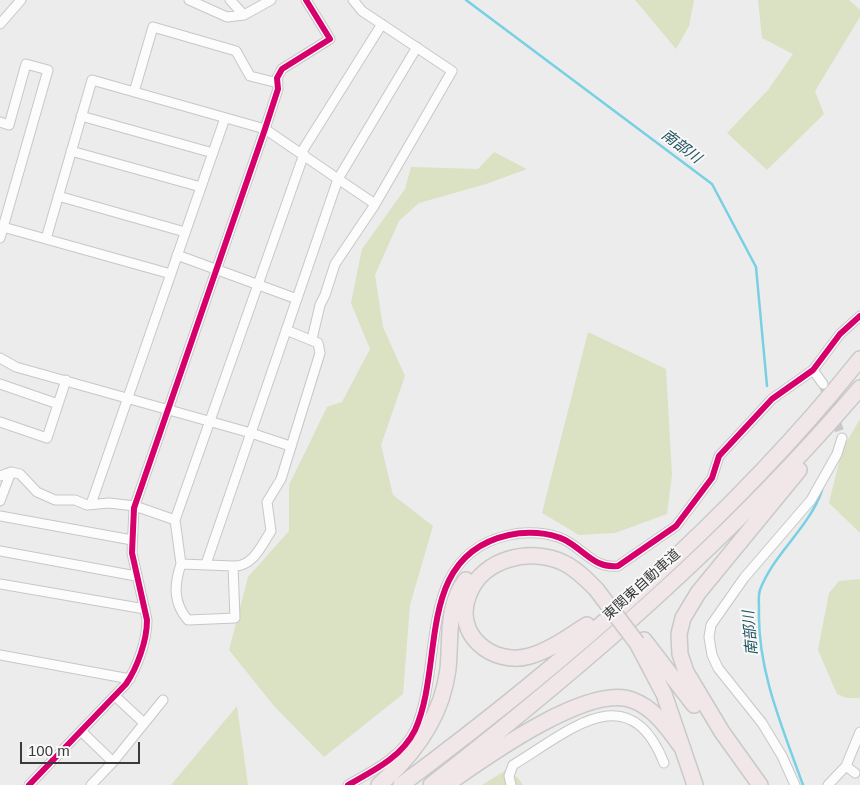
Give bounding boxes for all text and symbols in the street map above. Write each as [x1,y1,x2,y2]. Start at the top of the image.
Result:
water label: 南部川 [658,126,704,168]
street label: 東関東自動車道 [600,546,684,624]
water label: 南部川 [740,610,762,656]
scale bar [22,732,142,764]
text: 100 m [28,742,70,759]

